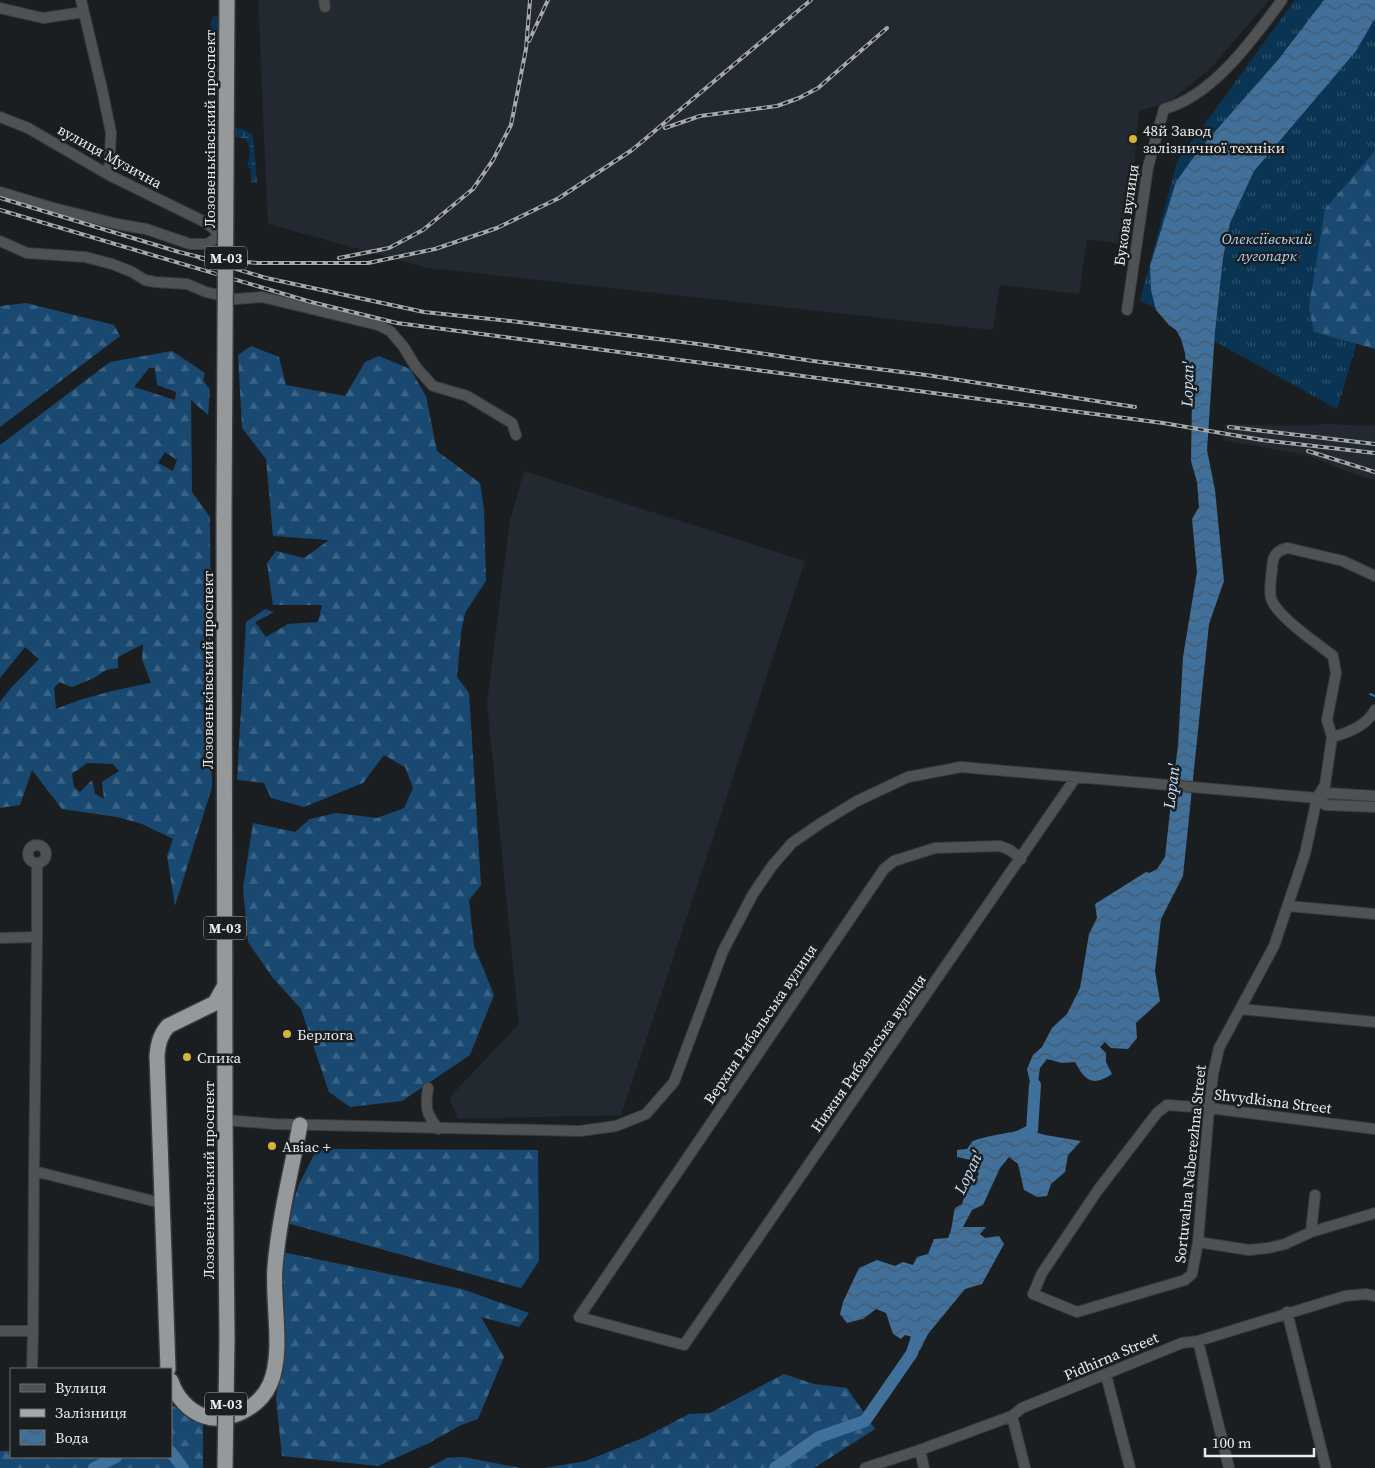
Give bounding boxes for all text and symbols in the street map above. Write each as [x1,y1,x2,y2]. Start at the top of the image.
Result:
street label: Лозовеньківський проспект [199,30,220,228]
street label: вулиця Музична [54,119,166,194]
place label: 48й Завод залізничної техніки [1143,120,1285,158]
marker: 48й Завод залізничної техніки [1127,133,1139,145]
street label: Букова вулиця [1108,163,1144,267]
park label: Олексіївський лугопарк [1222,228,1313,266]
road number: М-03 [205,247,247,270]
water label: Lopan' [1175,361,1199,408]
street label: Лозовеньківський проспект [197,571,218,769]
water label: Lopan' [1157,762,1185,811]
road number: М-03 [204,916,246,940]
street label: Верхня Рибальська вулиця [698,940,822,1108]
street label: Нижня Рибальська вулиця [805,970,931,1136]
place label: Берлога [297,1024,354,1045]
marker: Берлога [281,1028,293,1040]
place label: Спика [197,1047,242,1068]
marker: Спика [181,1051,193,1063]
street label: Sortuvalna Naberezhna Street [1169,1064,1211,1264]
street label: Лозовеньківський проспект [198,1081,219,1279]
street label: Shvydkisna Street [1213,1083,1333,1119]
place label: Авiас + [282,1136,331,1157]
marker: Авiас + [266,1140,278,1152]
water label: Lopan' [948,1147,988,1198]
street label: Pidhirna Street [1061,1327,1162,1385]
legend [10,1368,172,1458]
text: Вулиця [55,1377,107,1398]
road number: М-03 [205,1392,247,1416]
text: Залізниця [55,1402,127,1423]
scale bar [1205,1426,1314,1458]
text: Вода [55,1427,89,1448]
text: 100 m [1212,1432,1252,1453]

